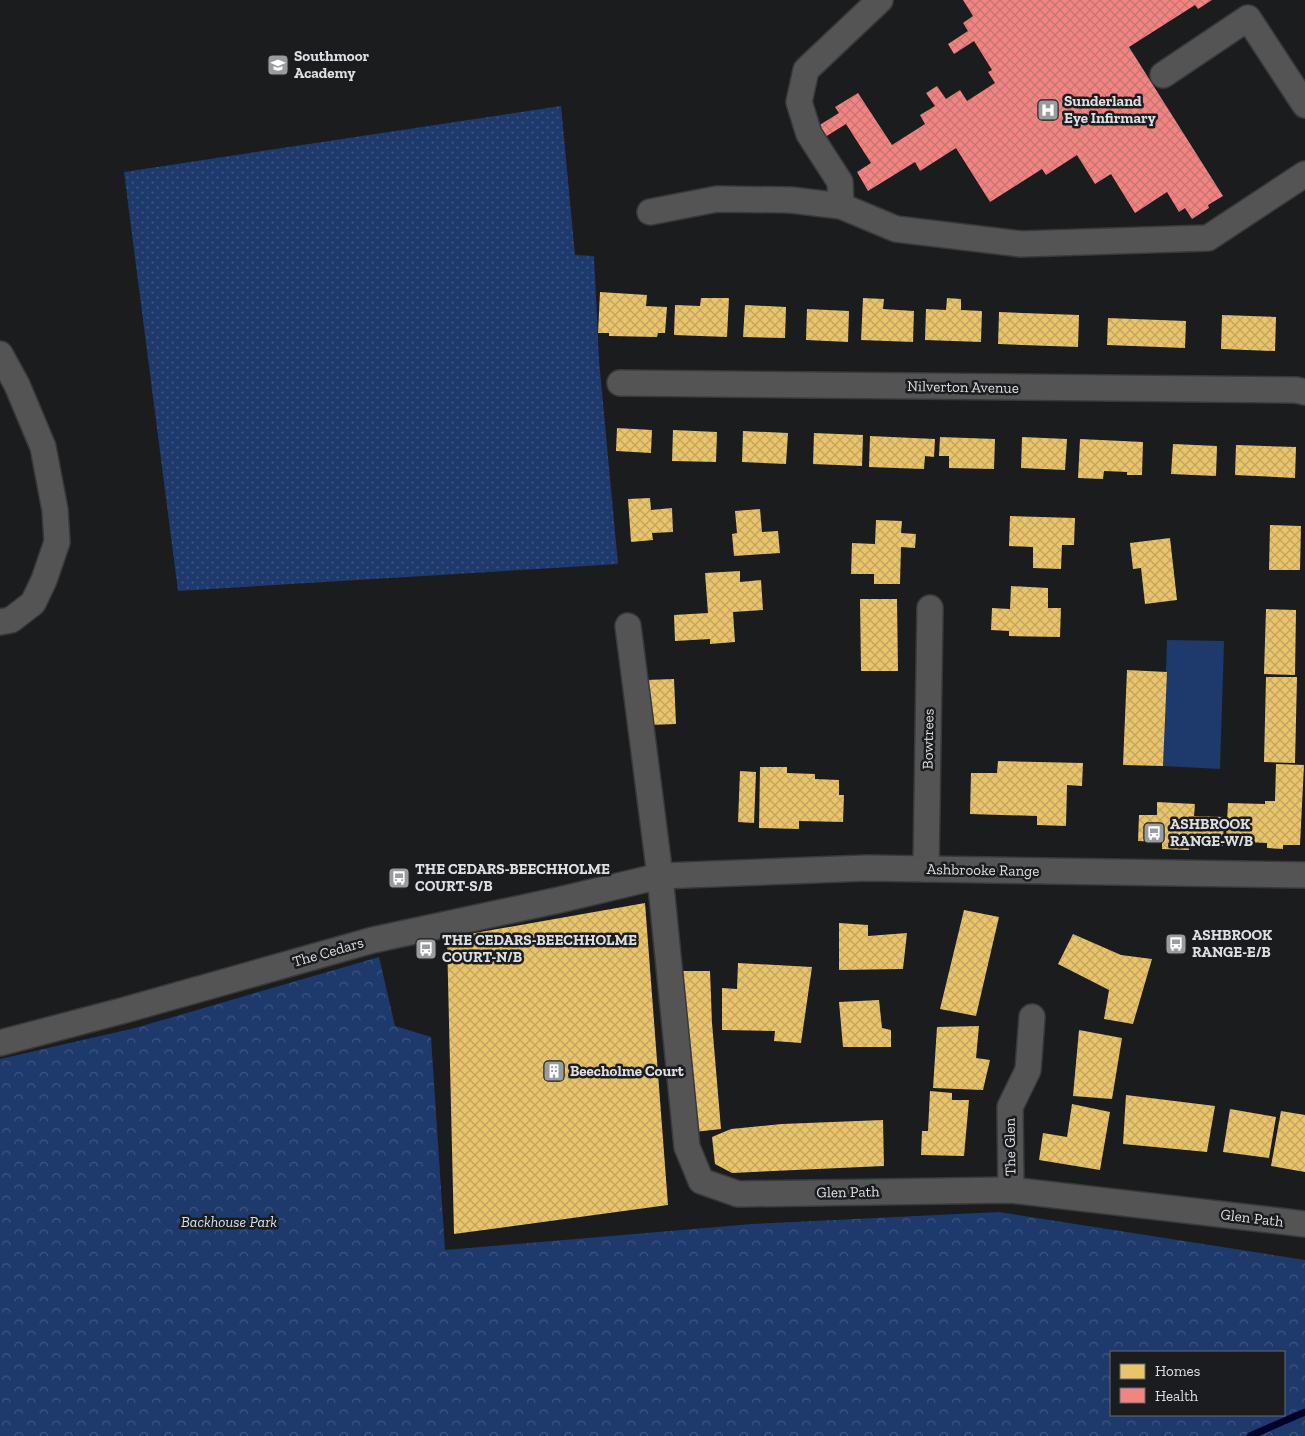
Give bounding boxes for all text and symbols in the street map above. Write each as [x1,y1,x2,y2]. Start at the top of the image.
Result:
place label: Southmoor Academy [294,47,369,82]
school or university icon: Southmoor Academy [266,53,290,77]
place label: Sunderland Eye Infirmary [1064,92,1156,127]
hospital icon: Sunderland Eye Infirmary [1036,98,1060,122]
street label: Nilverton Avenue [907,377,1019,397]
street label: Bowtrees [918,709,938,769]
place label: ASHBROOK RANGE-W/B [1170,815,1253,850]
bus stop icon: ASHBROOK RANGE-W/B [1142,821,1166,845]
place label: THE CEDARS-BEECHHOLME COURT-S/B [415,860,610,895]
street label: Ashbrooke Range [926,860,1040,880]
bus stop icon: THE CEDARS-BEECHHOLME COURT-S/B [387,866,411,890]
place label: ASHBROOK RANGE-E/B [1192,926,1272,961]
place label: THE CEDARS-BEECHHOLME COURT-N/B [442,931,637,966]
bus stop icon: ASHBROOK RANGE-E/B [1164,932,1188,956]
street label: The Cedars [290,933,366,971]
bus stop icon: THE CEDARS-BEECHHOLME COURT-N/B [414,937,438,961]
building icon: Beecholme Court [542,1059,566,1083]
place label: Beecholme Court [570,1062,685,1080]
street label: The Glen [1000,1117,1020,1176]
street label: Glen Path [816,1182,880,1202]
street label: Glen Path [1220,1205,1285,1231]
park label: Backhouse Park [181,1213,277,1231]
legend [1110,1351,1285,1416]
text: Homes [1155,1362,1200,1380]
text: Health [1155,1387,1199,1405]

